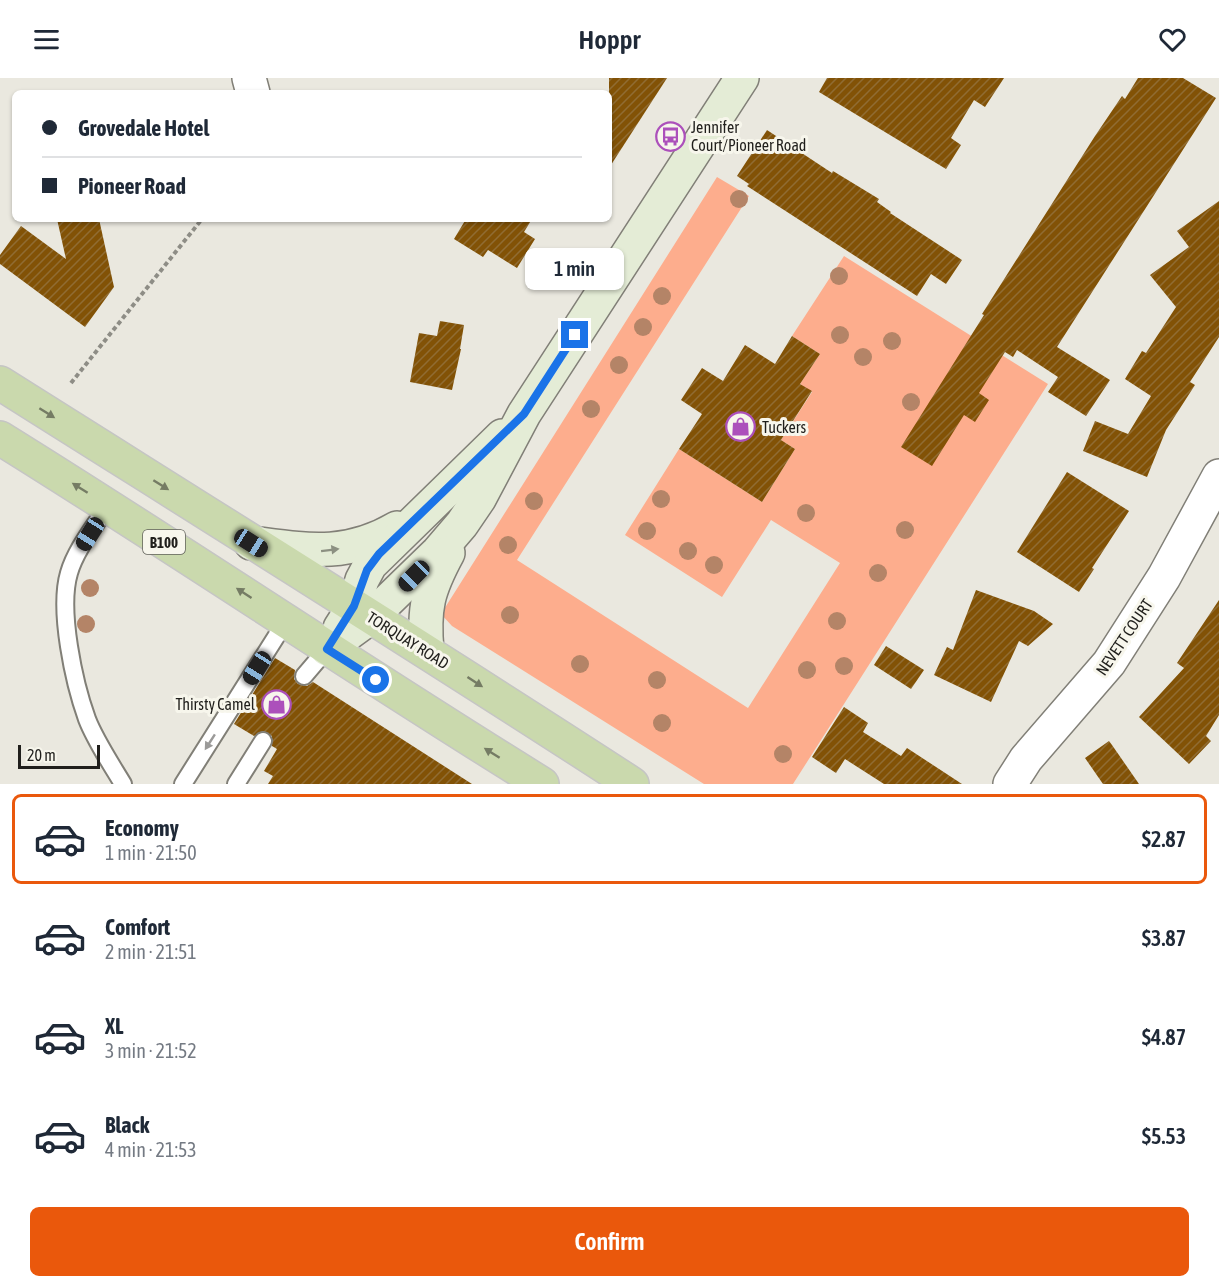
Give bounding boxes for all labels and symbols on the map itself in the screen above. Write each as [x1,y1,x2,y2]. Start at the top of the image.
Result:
place label: Jennifer Court/Pioneer Road [691,118,806,154]
bus stop icon: Jennifer Court/Pioneer Road [654,120,686,152]
callout: 1 min [526,248,624,290]
route end [561,321,588,348]
one-way arrow [39,407,55,418]
shop icon: Tuckers [725,411,757,443]
place label: Tuckers [762,418,807,436]
one-way arrow [152,479,168,491]
one-way arrow [72,482,88,493]
car [73,514,107,554]
car [231,526,271,560]
road number: B100 [143,530,185,554]
one-way arrow [321,545,340,554]
car [395,557,433,595]
one-way arrow [235,588,252,599]
street label: NEVETT COURT [1092,596,1156,678]
street label: TORQUAY ROAD [364,608,452,672]
car [240,648,274,688]
route start [362,666,389,693]
one-way arrow [466,676,483,687]
shop icon: Thirsty Camel [260,688,292,720]
place label: Thirsty Camel [175,695,256,714]
one-way arrow [205,734,216,750]
scale bar [18,742,100,770]
one-way arrow [484,747,500,758]

